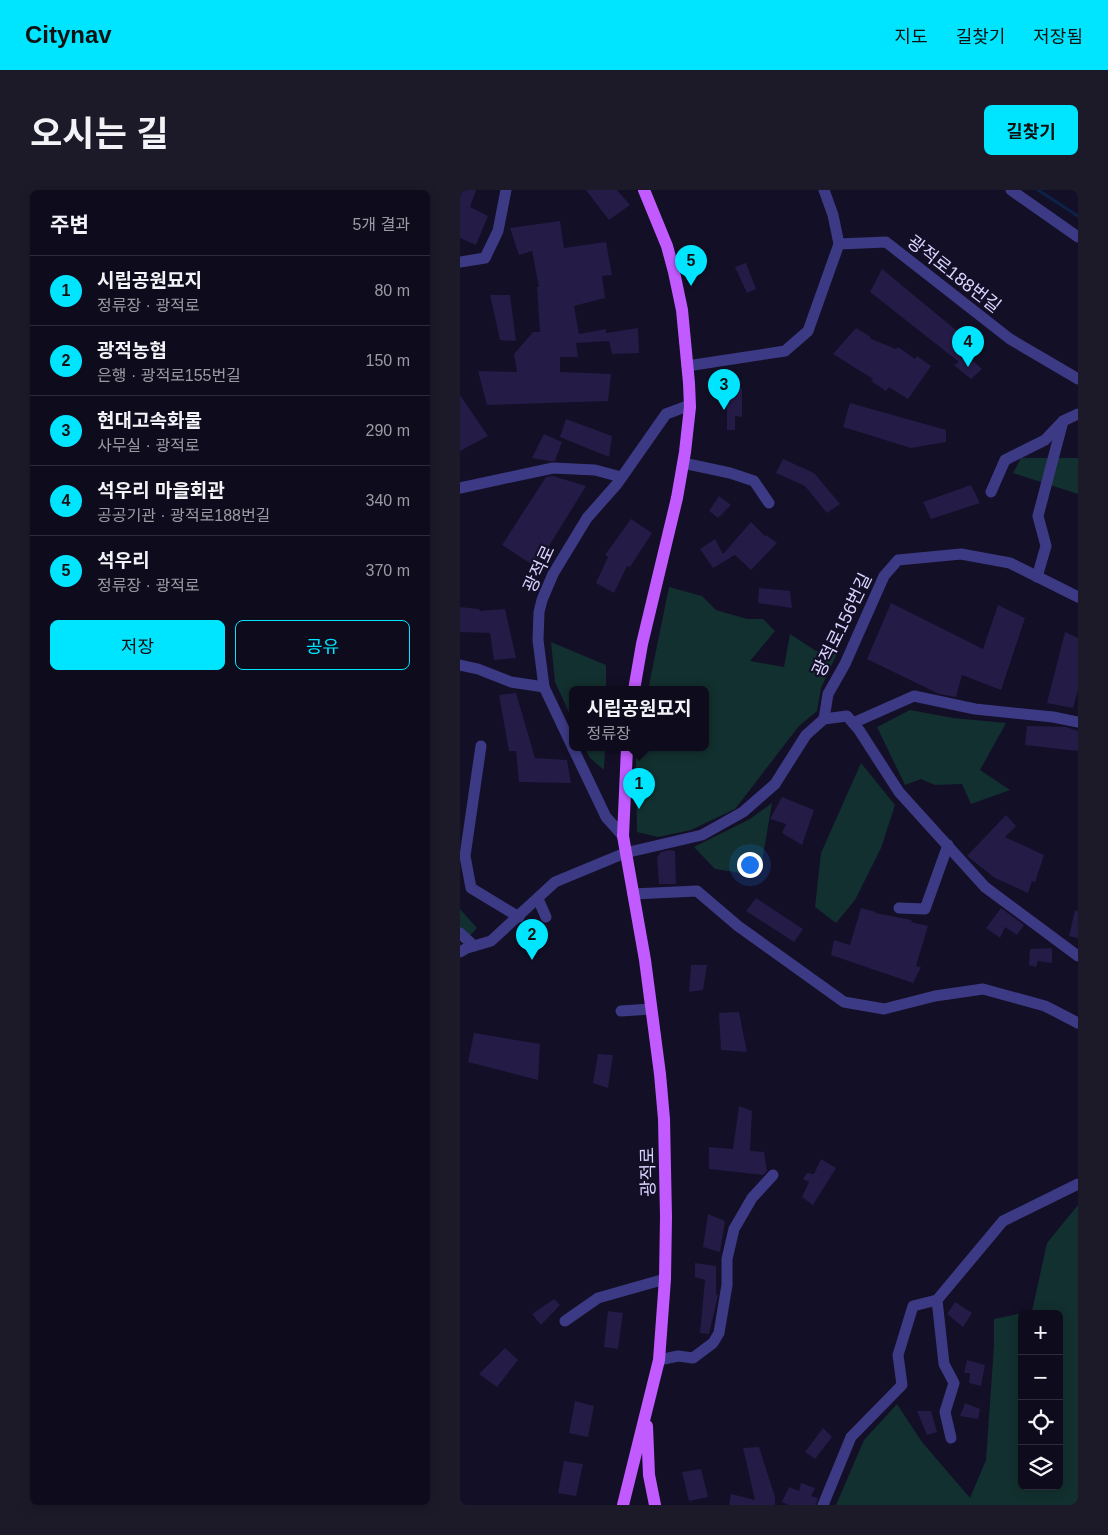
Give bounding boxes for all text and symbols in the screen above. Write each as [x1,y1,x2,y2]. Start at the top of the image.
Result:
text: Citynav [25,21,112,48]
text: 지도 [895,27,928,47]
text: 길찾기 [956,27,1005,47]
text: 저장됨 [1033,27,1083,47]
button: 길찾기 [984,105,1078,155]
text: 오시는 길 [30,114,169,153]
text: 주변 [50,213,89,236]
text: 5개 결과 [352,216,410,233]
street label: 광적로188번길 [903,231,1005,317]
pin: 5 [675,245,707,286]
text: 시립공원묘지 [97,270,202,291]
text: 1 [62,282,70,299]
text: 80 m [374,282,410,299]
text: 정류장 · 광적로 [97,297,200,314]
pin: 4 [952,326,984,367]
text: 광적농협 [97,340,167,361]
text: 2 [62,352,70,369]
text: 150 m [366,352,410,369]
text: 은행 · 광적로155번길 [97,367,241,384]
pin: 3 [708,369,740,410]
text: 현대고속화물 [97,410,202,431]
text: 3 [62,422,70,439]
text: 290 m [366,422,410,439]
text: 사무실 · 광적로 [97,437,200,454]
text: 석우리 마을회관 [97,480,225,501]
text: 4 [62,492,70,509]
text: 340 m [366,492,410,509]
text: 공공기관 · 광적로188번길 [97,507,270,524]
street label: 광적로 [519,542,559,596]
text: 석우리 [97,550,149,571]
text: 5 [62,562,70,579]
text: 370 m [366,562,410,579]
street label: 광적로156번길 [808,570,876,680]
text: 정류장 · 광적로 [97,577,200,594]
button: 저장 [50,620,225,670]
button: 공유 [235,620,410,670]
popup [569,686,709,751]
text: 시립공원묘지 [587,698,691,719]
text: 정류장 [587,725,631,742]
pin: 1 [623,768,655,809]
your location [737,852,763,878]
pin: 2 [516,919,548,960]
street label: 광적로 [638,1147,658,1197]
map controls [1018,1310,1063,1490]
button: + [1018,1310,1063,1355]
button: − [1018,1355,1063,1400]
button: locate [1018,1400,1063,1445]
button: layers [1018,1445,1063,1490]

